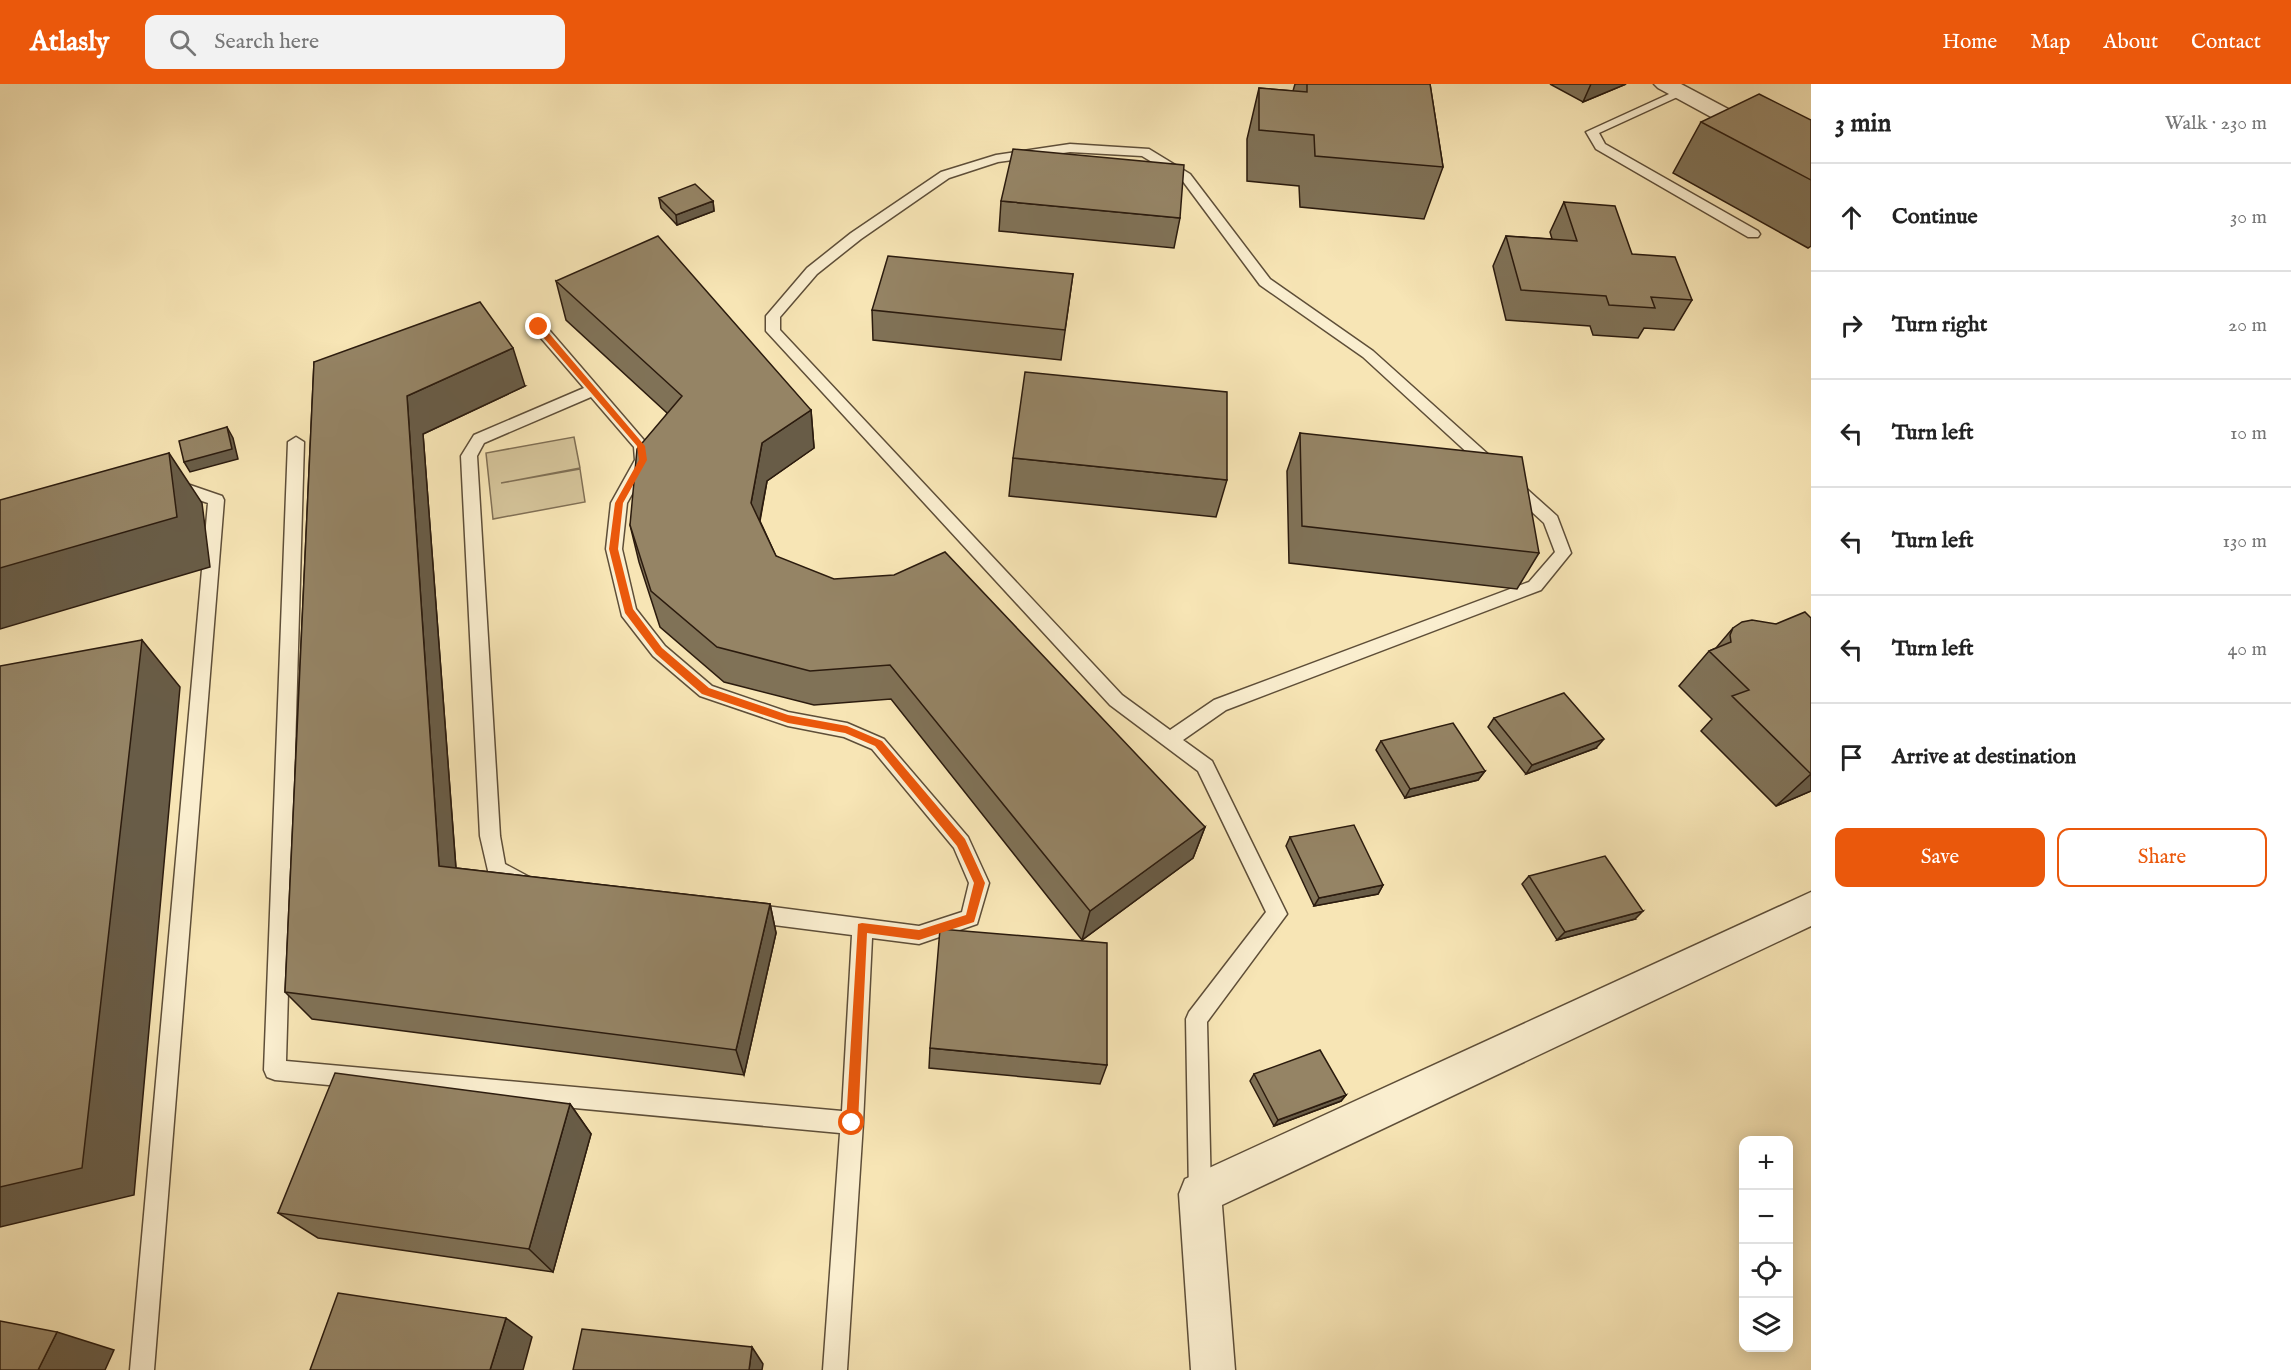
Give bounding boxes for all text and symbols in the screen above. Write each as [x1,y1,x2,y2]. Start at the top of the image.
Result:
search box [145,15,565,69]
text: Atlasly [30,25,109,60]
icon: search [166,26,199,59]
text: Search here [214,28,319,56]
text: Home [1942,29,1997,56]
text: Map [2030,29,2070,56]
text: About [2103,29,2158,56]
text: Contact [2191,29,2261,56]
text: 3 min [1835,107,1891,140]
text: Walk · 230 m [2165,111,2267,136]
icon: ahead [1835,201,1868,234]
text: Continue [1892,203,1978,231]
text: 30 m [2230,205,2267,230]
icon: right [1835,309,1868,342]
text: Turn right [1892,311,1987,339]
route end [525,313,551,339]
text: 20 m [2228,313,2267,338]
icon: left [1835,417,1868,450]
text: Turn left [1892,419,1974,447]
text: 10 m [2230,421,2267,446]
icon: left [1835,525,1868,558]
text: Turn left [1892,527,1974,555]
text: 130 m [2222,529,2267,554]
icon: left [1835,633,1868,666]
text: Turn left [1892,635,1974,663]
text: 40 m [2228,637,2267,662]
icon: arrive [1835,741,1868,774]
text: Arrive at destination [1892,743,2076,771]
button: Save [1835,828,2045,887]
button: Share [2057,828,2267,887]
route start [838,1109,864,1135]
map controls [1739,1136,1793,1352]
button: + [1739,1136,1793,1190]
button: − [1739,1190,1793,1244]
button: locate [1739,1244,1793,1298]
button: layers [1739,1298,1793,1352]

